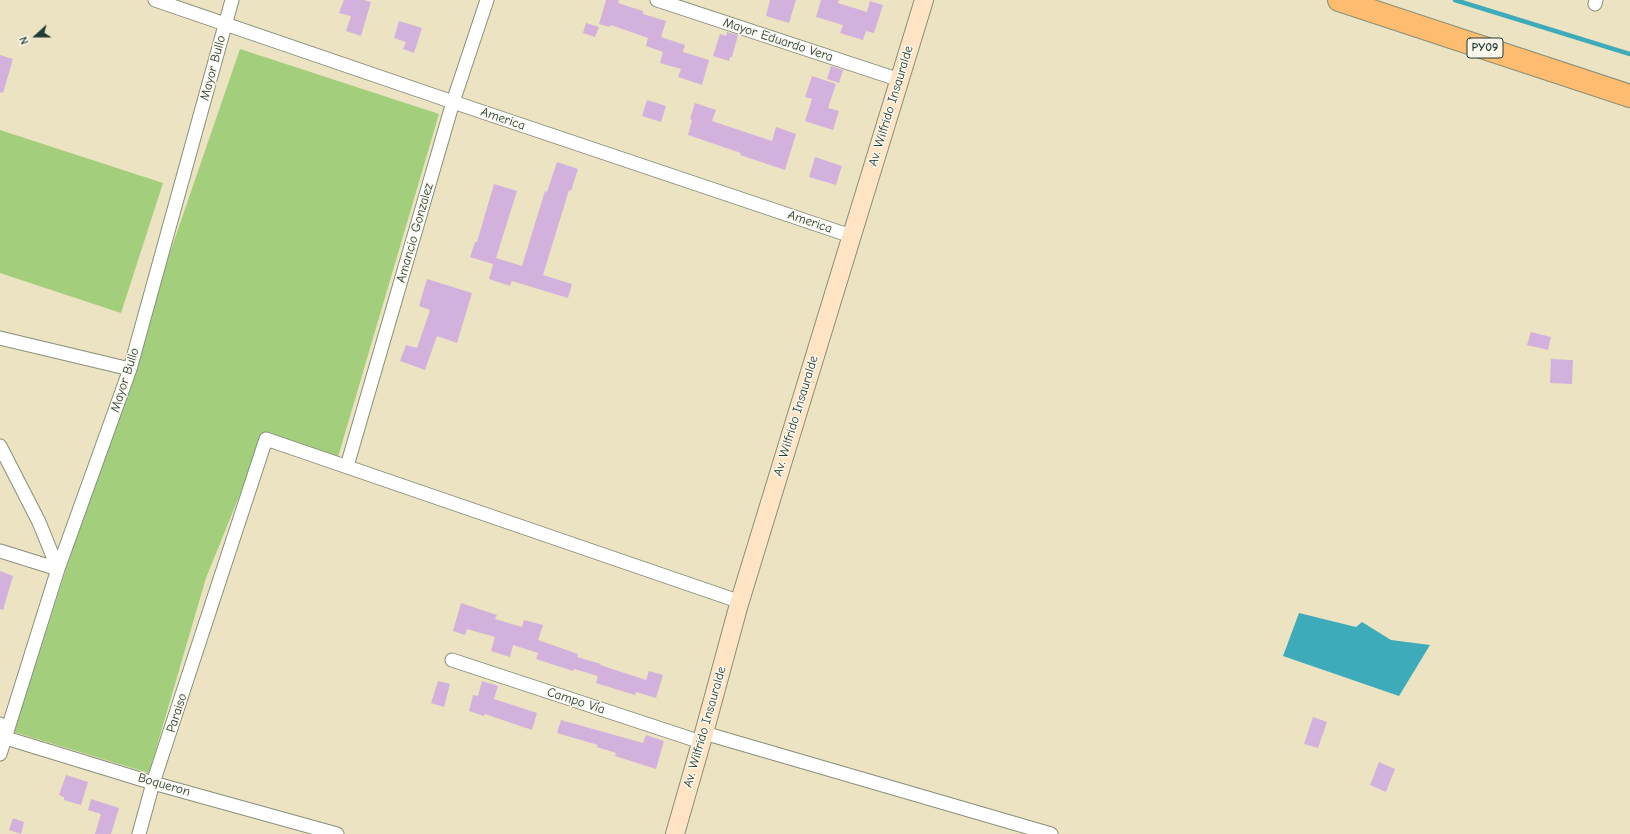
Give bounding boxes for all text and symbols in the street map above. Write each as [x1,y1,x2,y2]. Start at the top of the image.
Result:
street label: Mayor Eduardo Vera [721,15,835,65]
north arrow [16,16,56,56]
street label: Mayor Bullo [197,34,229,102]
text: N [17,35,32,46]
road number: PY09 [1467,38,1503,58]
street label: Av. Wilfrido Insauralde [865,44,917,168]
street label: America [479,104,527,134]
street label: Amancio Gonzalez [393,181,437,285]
street label: America [786,207,834,237]
street label: Mayor Bullo [107,346,143,414]
street label: Av. Wilfrido Insauralde [770,354,822,478]
street label: Av. Wilfrido Insauralde [680,665,730,789]
street label: Campo Vía [545,684,607,718]
street label: Paraiso [163,691,191,735]
street label: Boqueron [136,770,192,800]

